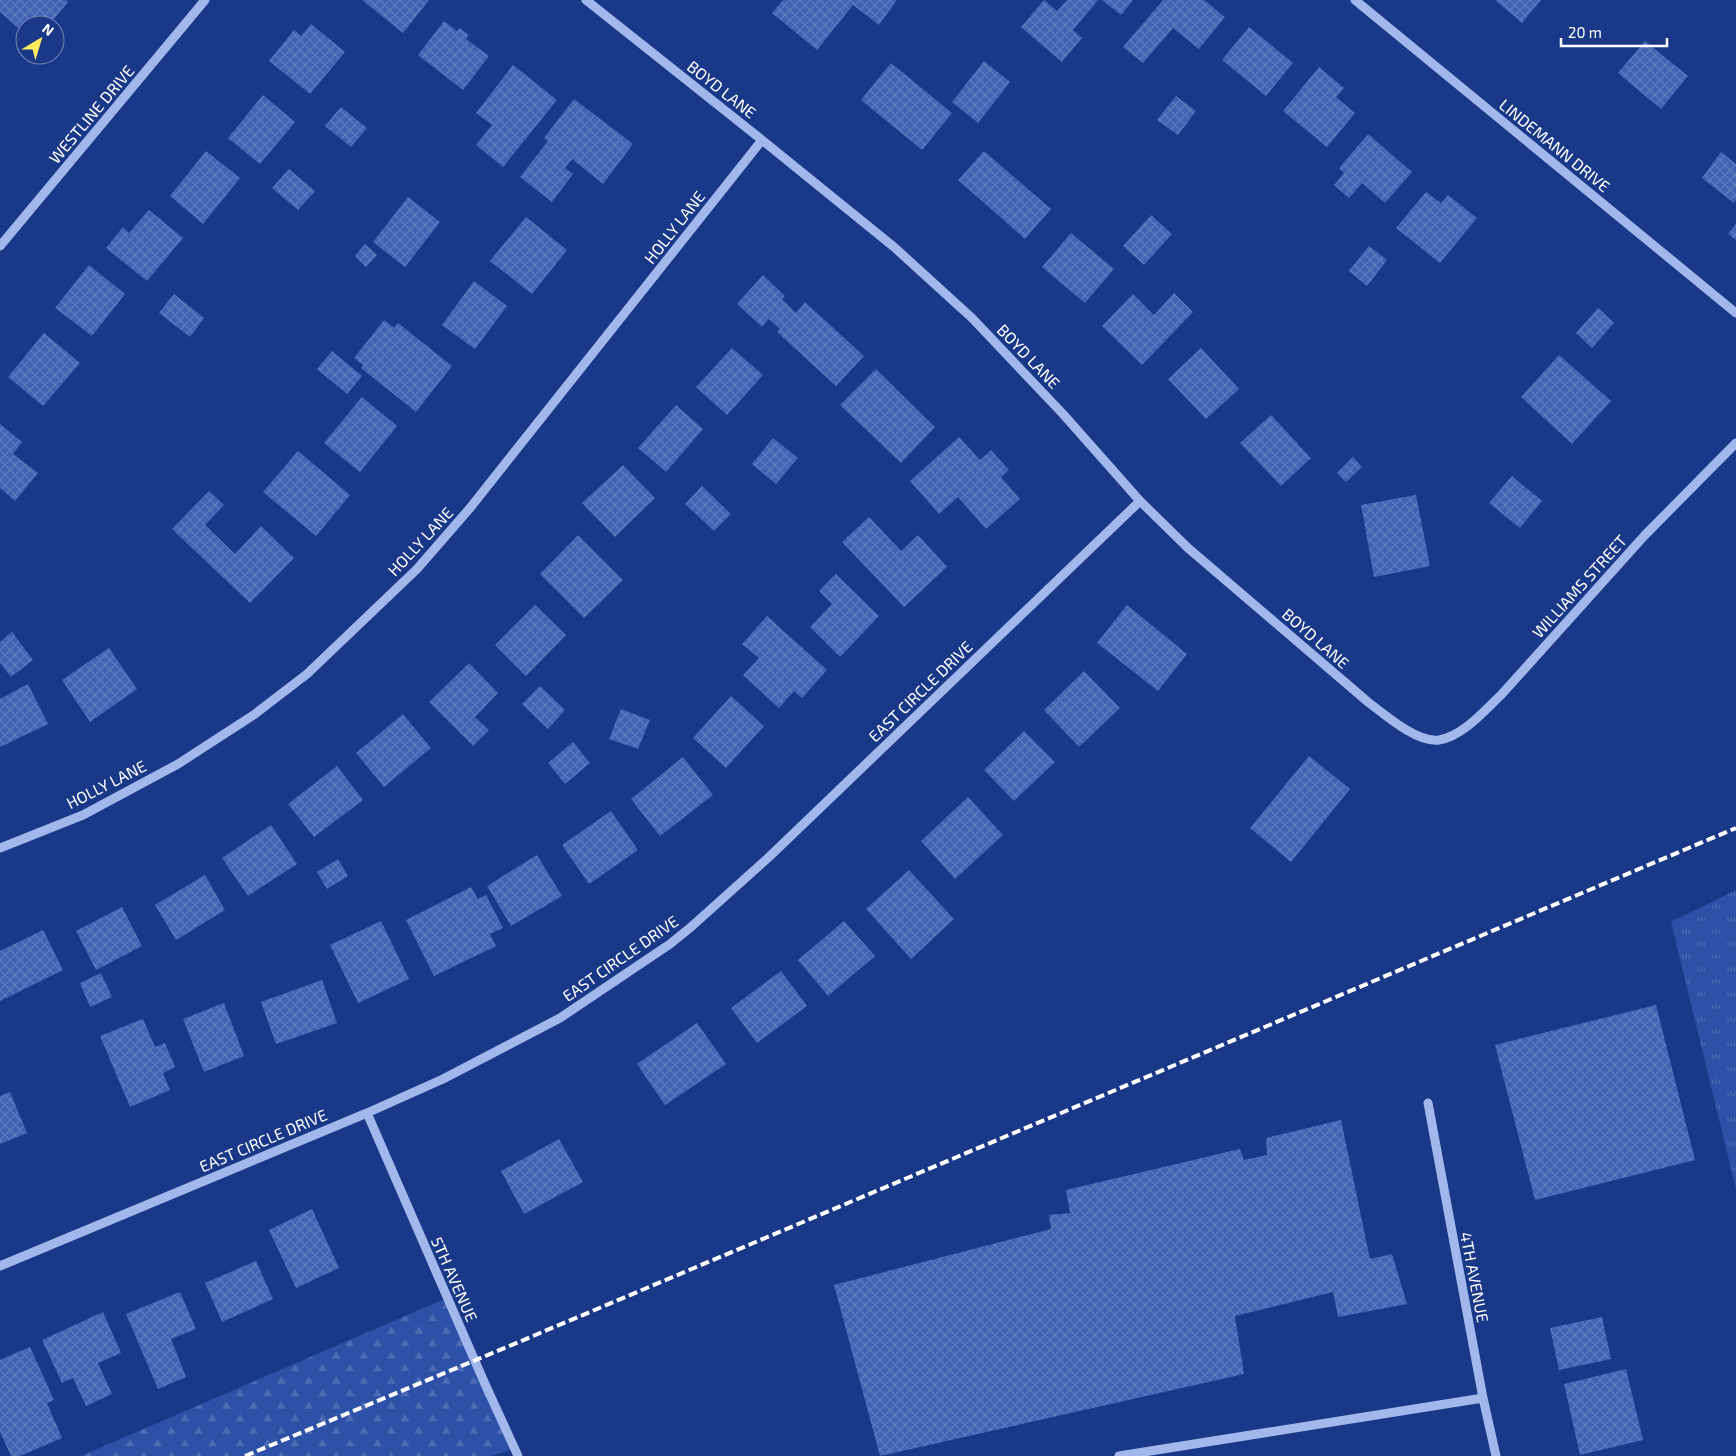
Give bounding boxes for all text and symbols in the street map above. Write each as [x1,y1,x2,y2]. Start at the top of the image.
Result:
north arrow [15,15,65,65]
scale bar [1561,15,1667,47]
text: N [39,20,58,39]
text: 20 m [1568,23,1602,41]
street label: BOYD LANE [684,56,760,122]
street label: WESTLINE DRIVE [44,61,138,167]
street label: LINDEMANN DRIVE [1496,95,1614,195]
street label: HOLLY LANE [640,187,708,267]
street label: BOYD LANE [994,320,1064,392]
street label: HOLLY LANE [383,503,457,579]
street label: WILLIAMS STREET [1528,531,1630,641]
street label: BOYD LANE [1279,604,1353,672]
street label: EAST CIRCLE DRIVE [864,637,976,745]
street label: HOLLY LANE [63,756,149,812]
street label: EAST CIRCLE DRIVE [558,911,682,1005]
street label: EAST CIRCLE DRIVE [196,1105,330,1175]
street label: 4TH AVENUE [1457,1230,1493,1324]
street label: 5TH AVENUE [428,1234,482,1324]

